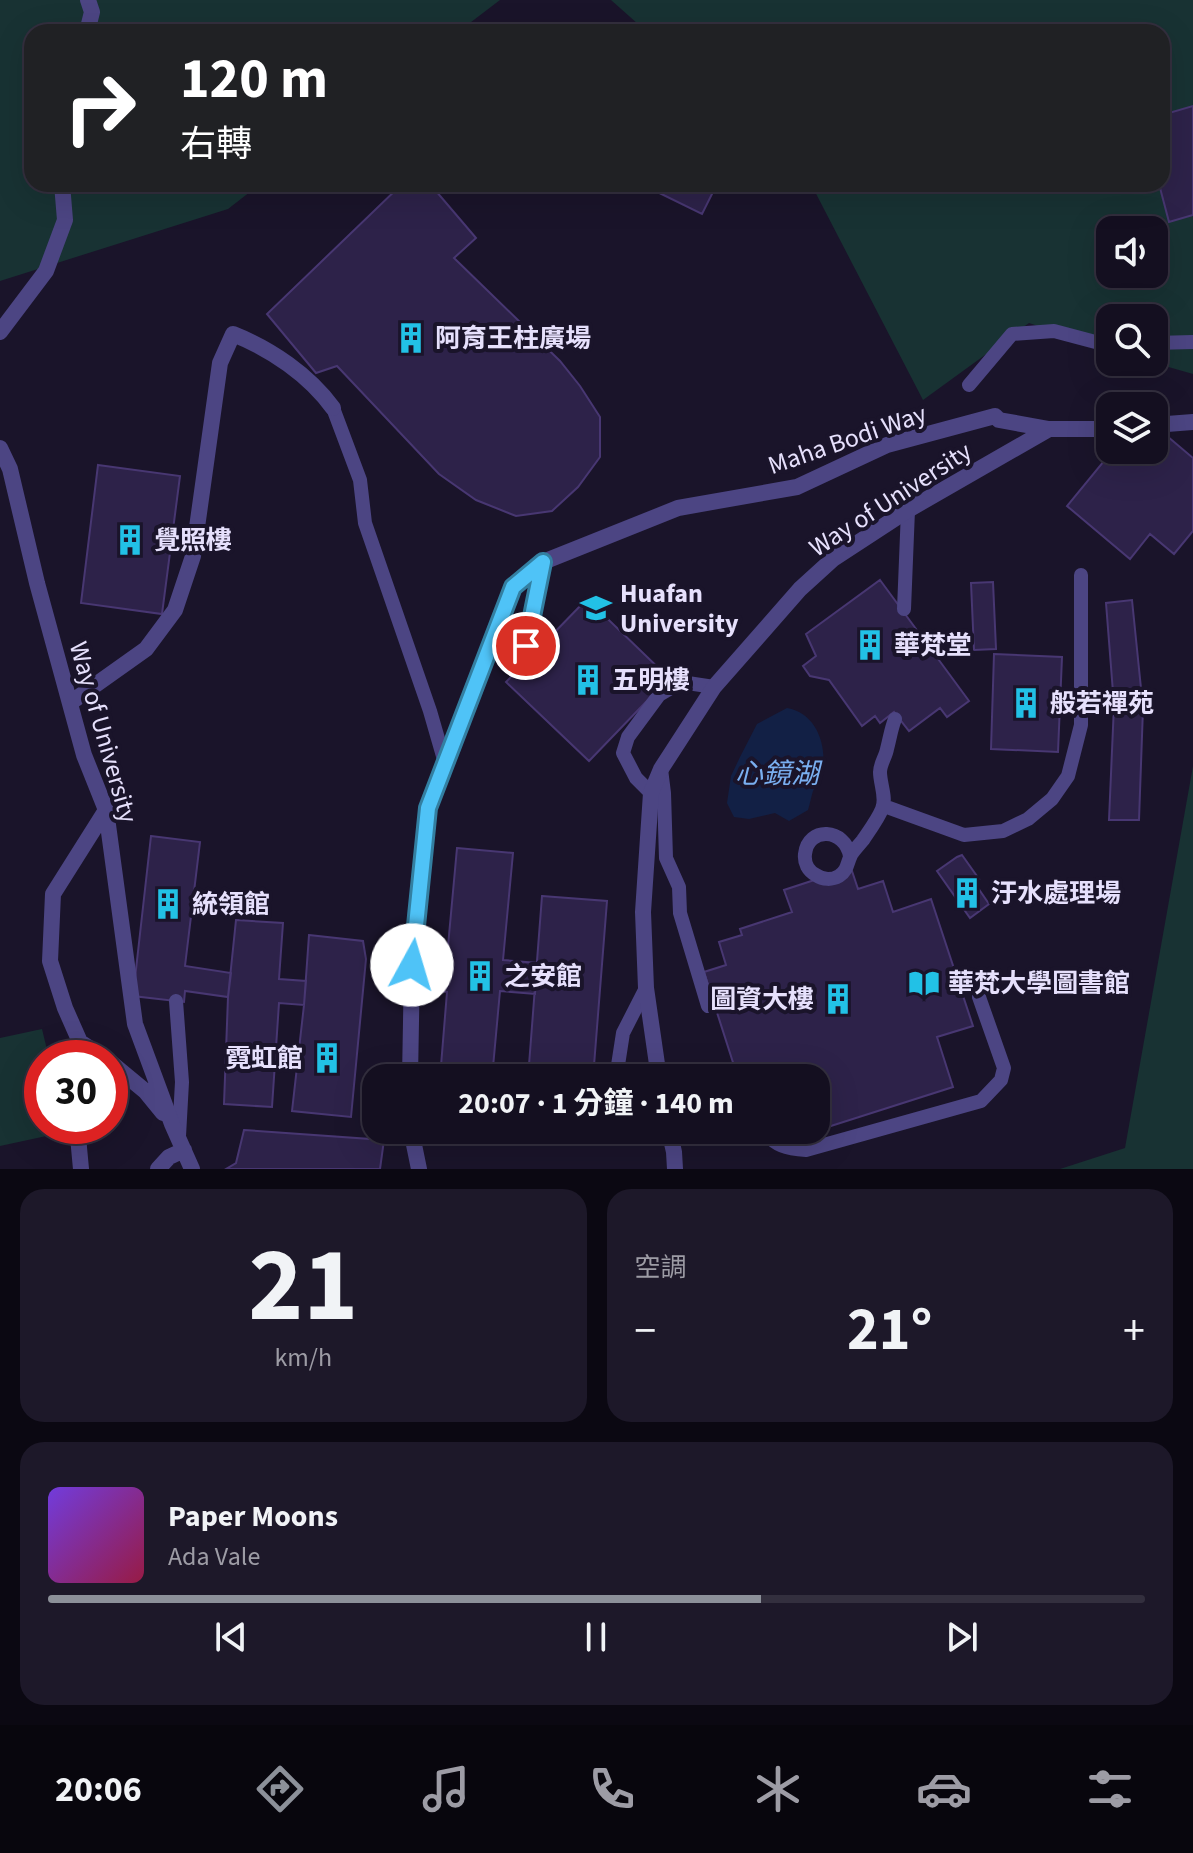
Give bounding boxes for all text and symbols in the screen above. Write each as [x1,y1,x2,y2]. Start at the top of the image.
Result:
text: 120 m [180,40,328,119]
icon: right [48,56,152,160]
text: 右轉 [180,119,252,170]
map controls [1096,216,1168,464]
button: sound [1096,216,1168,288]
button: search [1096,304,1168,376]
place label: 阿育王柱廣場 [435,320,591,357]
building icon: 阿育王柱廣場 [394,321,428,355]
button: layers [1096,392,1168,464]
street label: Maha Bodi Way [763,395,931,484]
street label: Way of University [802,433,979,566]
place label: 覺照樓 [154,522,232,559]
building icon: 覺照樓 [113,523,147,557]
place label: Huafan University [620,575,739,642]
school or university icon: Huafan University [579,591,613,625]
pin [492,612,560,680]
icon: arrive [504,624,548,668]
place label: 華梵堂 [894,627,972,664]
building icon: 華梵堂 [853,628,887,662]
street label: Way of University [60,637,147,827]
place label: 五明樓 [612,662,690,699]
building icon: 五明樓 [571,663,605,697]
place label: 般若禪苑 [1050,685,1154,722]
building icon: 般若禪苑 [1009,686,1043,720]
water label: 心鏡湖 [735,754,823,794]
place label: 汙水處理場 [991,875,1121,912]
building icon: 汙水處理場 [950,876,984,910]
place label: 統領館 [192,886,270,923]
building icon: 統領館 [151,887,185,921]
position arrow [370,923,454,1007]
place label: 之安館 [504,958,582,995]
building icon: 之安館 [463,959,497,993]
place label: 華梵大學圖書館 [948,965,1130,1002]
library icon: 華梵大學圖書館 [907,966,941,1000]
place label: 圖資大樓 [710,981,814,1018]
building icon: 圖資大樓 [821,982,855,1016]
speed limit sign: 30 [24,1040,128,1144]
place label: 霓虹館 [225,1040,303,1077]
building icon: 霓虹館 [310,1041,344,1075]
text: 20:07 · 1 分鐘 · 140 m [458,1082,734,1125]
text: 21 [248,1213,358,1361]
text: 空調 [635,1249,687,1286]
text: 21° [847,1288,932,1373]
text: − [635,1300,656,1363]
text: + [1123,1300,1145,1363]
text: km/h [274,1339,332,1376]
text: Paper Moons [168,1495,338,1538]
text: Ada Vale [168,1538,260,1575]
icon: previous [209,1615,253,1659]
icon: pause [574,1615,618,1659]
icon: next [940,1615,984,1659]
icon: directions [252,1761,308,1817]
icon: music [418,1761,474,1817]
icon: phone [584,1761,640,1817]
icon: climate [750,1761,806,1817]
icon: car [916,1761,972,1817]
icon: filters [1082,1761,1138,1817]
text: 20:06 [55,1764,142,1815]

